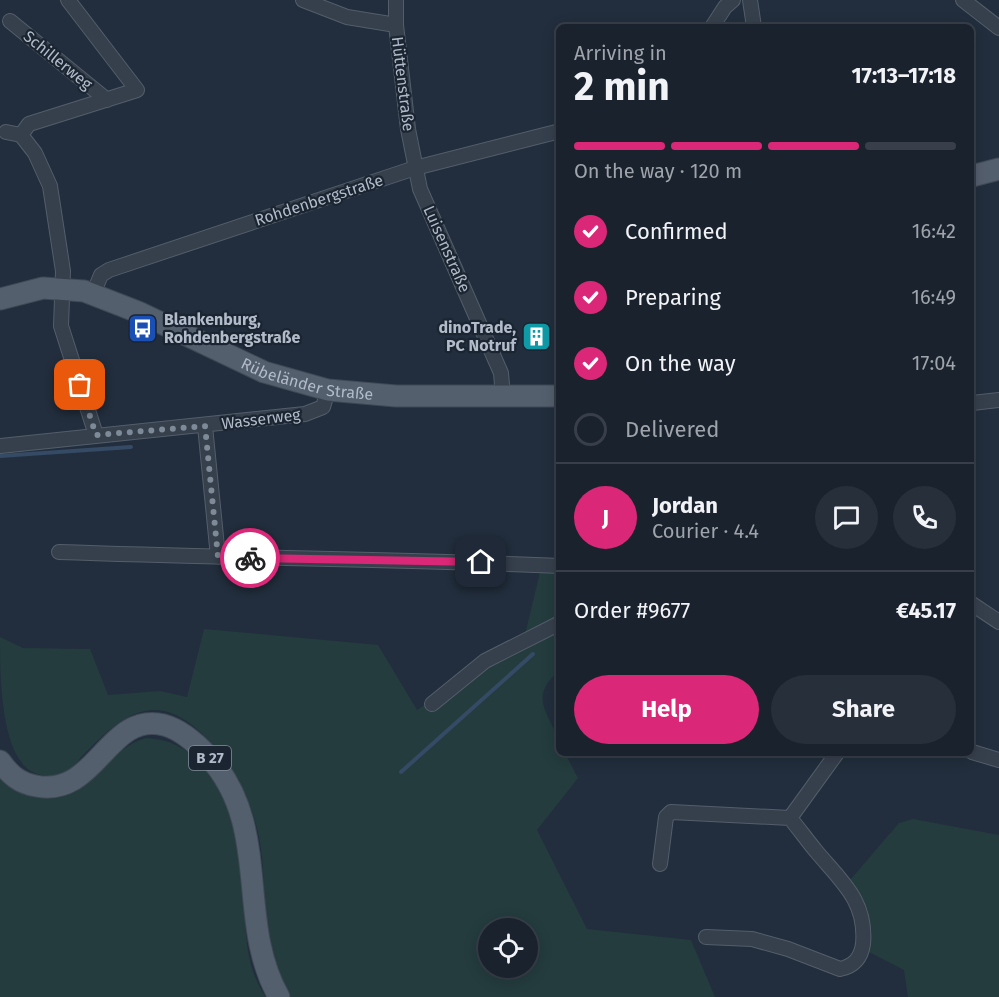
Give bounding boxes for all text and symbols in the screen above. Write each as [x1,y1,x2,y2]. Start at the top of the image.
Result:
street label: Schillerweg [20,27,97,94]
street label: Hüttenstraße [388,36,418,132]
text: Arriving in [574,41,667,65]
text: 17:13–17:18 [851,62,956,89]
text: 2 min [574,64,670,110]
text: On the way · 120 m [574,159,742,183]
street label: Rohdenbergstraße [252,170,386,230]
street label: Luisenstraße [419,203,475,295]
icon: check [574,215,607,248]
text: Confirmed [625,218,728,245]
text: 16:42 [912,219,956,243]
icon: check [574,281,607,314]
text: Preparing [625,284,721,311]
text: 16:49 [911,285,956,309]
place label: Blankenburg, Rohdenbergstraße [164,310,300,347]
bus stop icon: Blankenburg, Rohdenbergstraße [127,312,159,344]
place label: dinoTrade, PC Notruf [438,318,517,355]
building icon: dinoTrade, PC Notruf [521,320,553,352]
icon: check [574,347,607,380]
text: On the way [625,350,736,377]
text: 17:04 [912,351,956,375]
street label: Rübeländer Straße [238,353,374,403]
pin [54,359,105,410]
icon: bag [63,368,96,401]
street label: Wasserweg [220,405,302,433]
text: Delivered [625,416,720,443]
button: chat [815,486,878,549]
button: phone [893,486,956,549]
text: Jordan [652,492,718,519]
text: J [602,504,609,531]
text: Courier · 4.4 [652,519,759,543]
courier [220,528,280,588]
pin [455,536,506,587]
icon: bike [234,542,267,575]
icon: home [464,545,497,578]
text: Order #9677 [574,597,690,624]
text: €45.17 [896,597,956,624]
button: Help [574,675,759,744]
button: Share [771,675,956,744]
road number: B 27 [189,746,231,770]
map controls [478,918,538,978]
button: locate [478,918,538,978]

